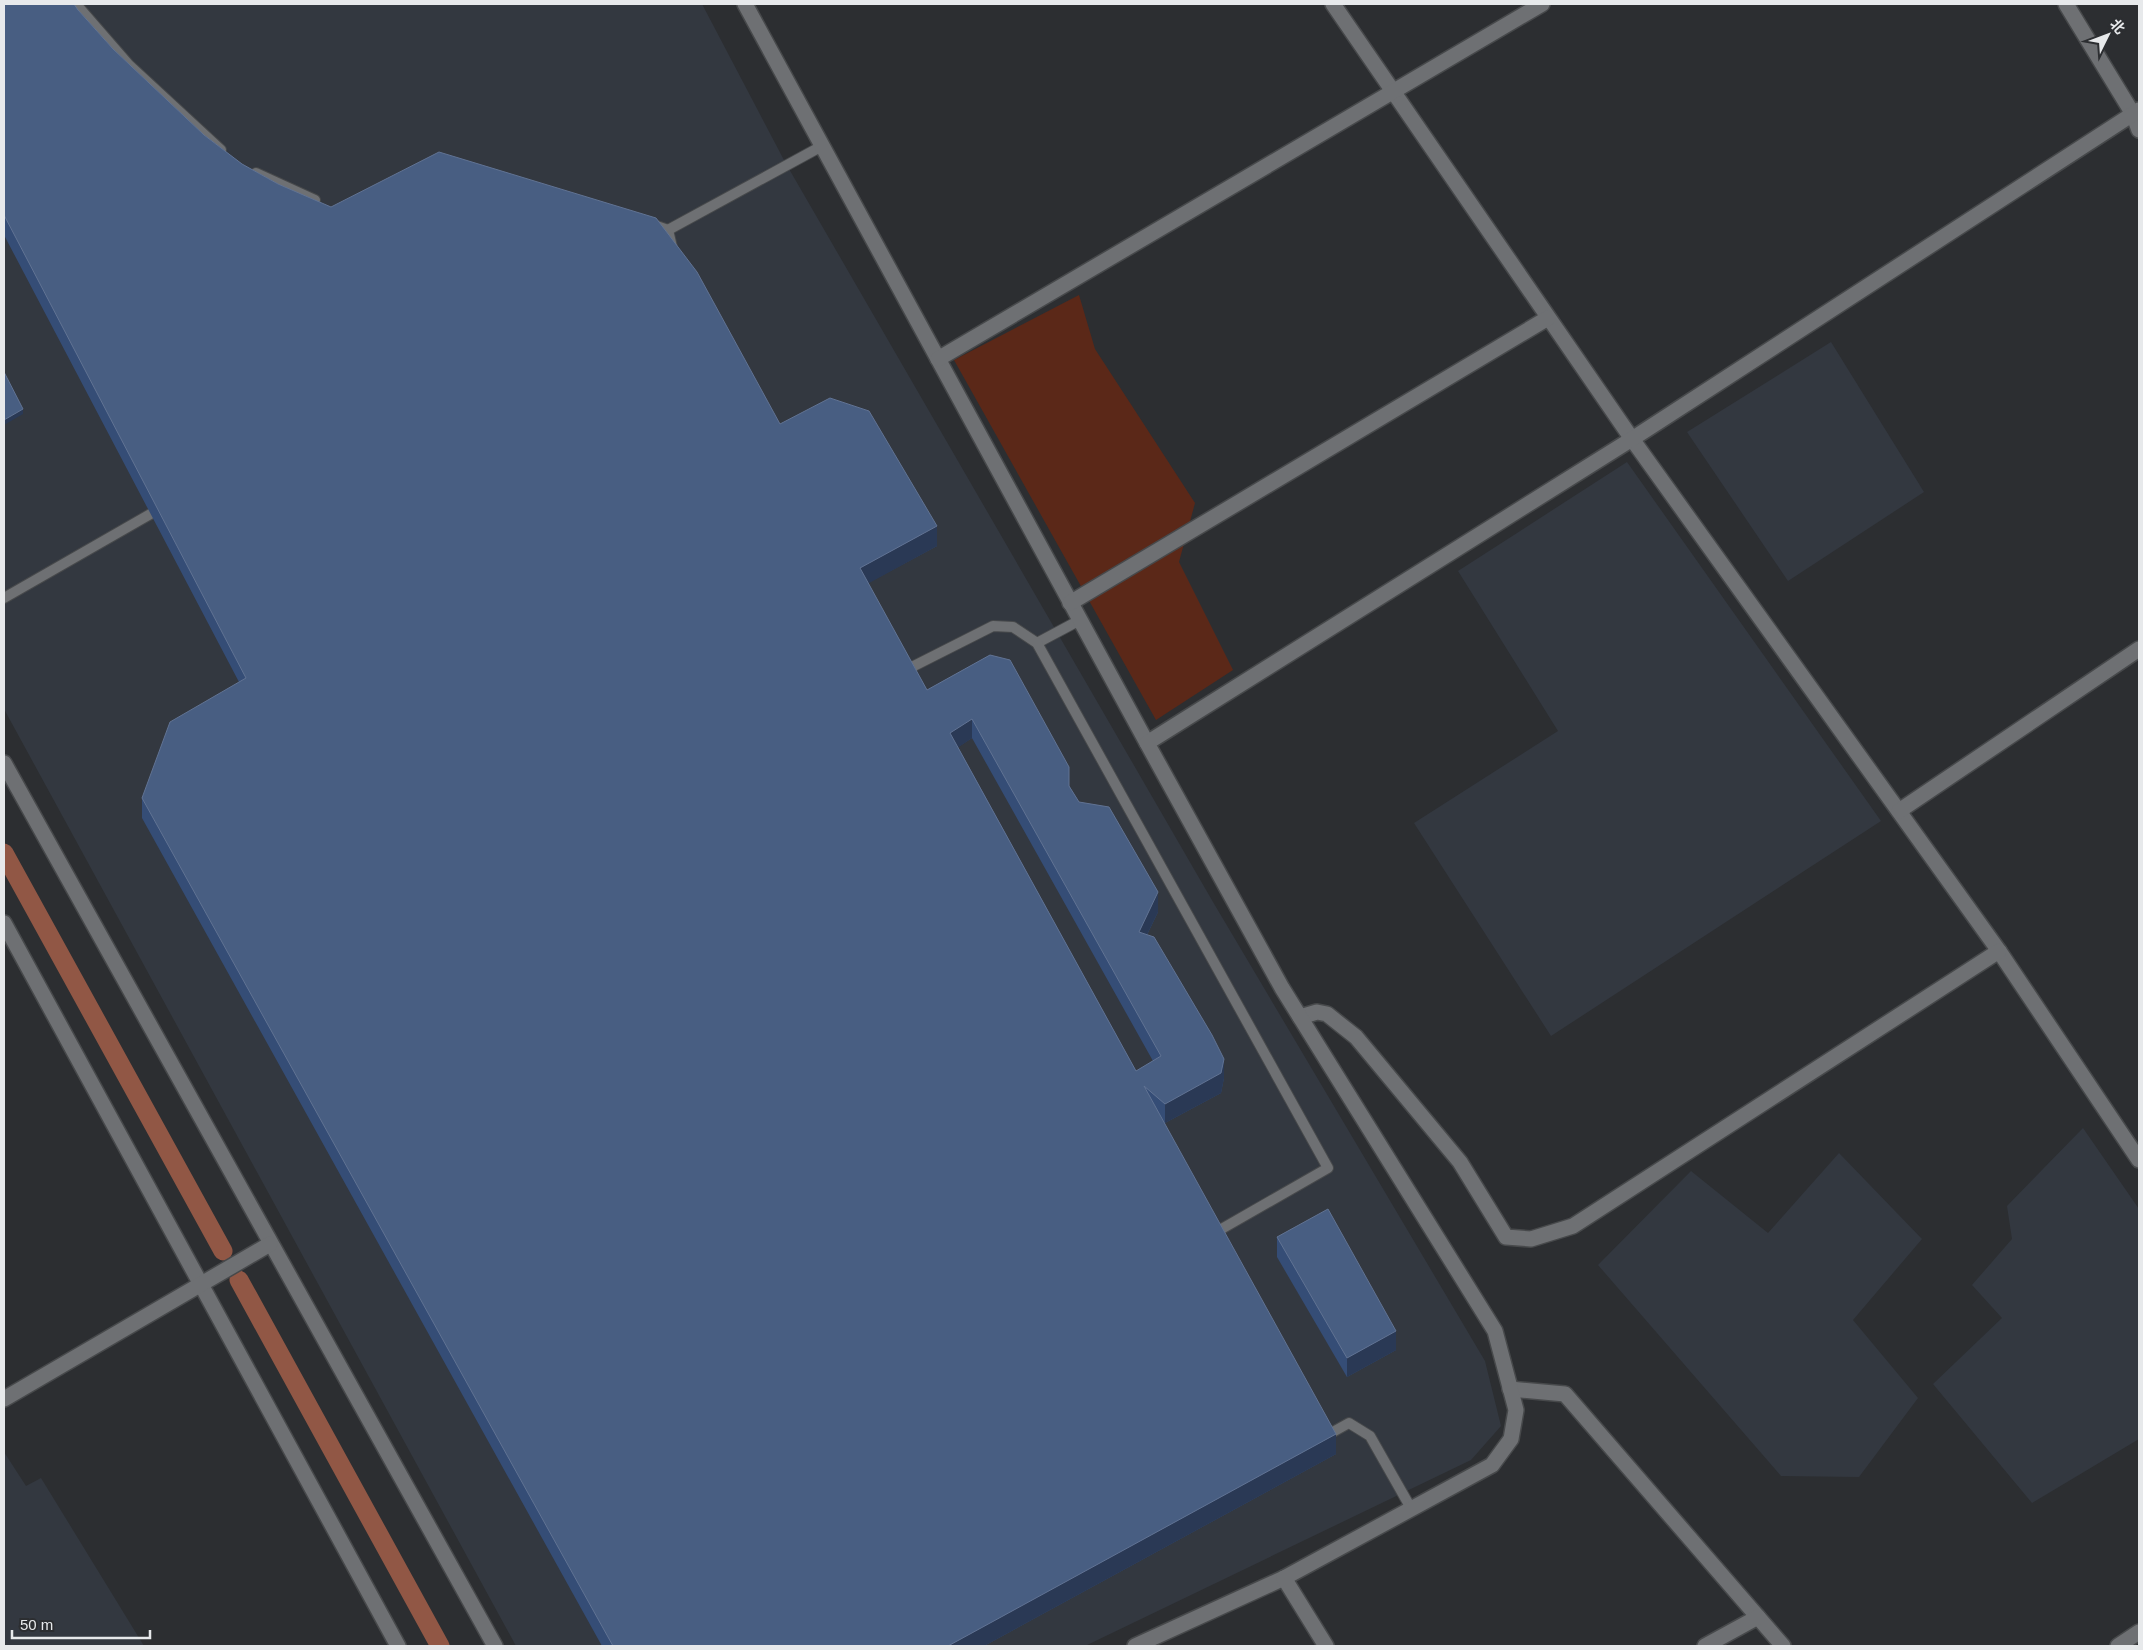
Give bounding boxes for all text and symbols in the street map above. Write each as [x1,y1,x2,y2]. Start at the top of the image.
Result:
north arrow [2083,10,2133,60]
text: 北 [2107,16,2128,37]
scale bar [12,1608,150,1640]
text: 50 m [20,1616,53,1633]

